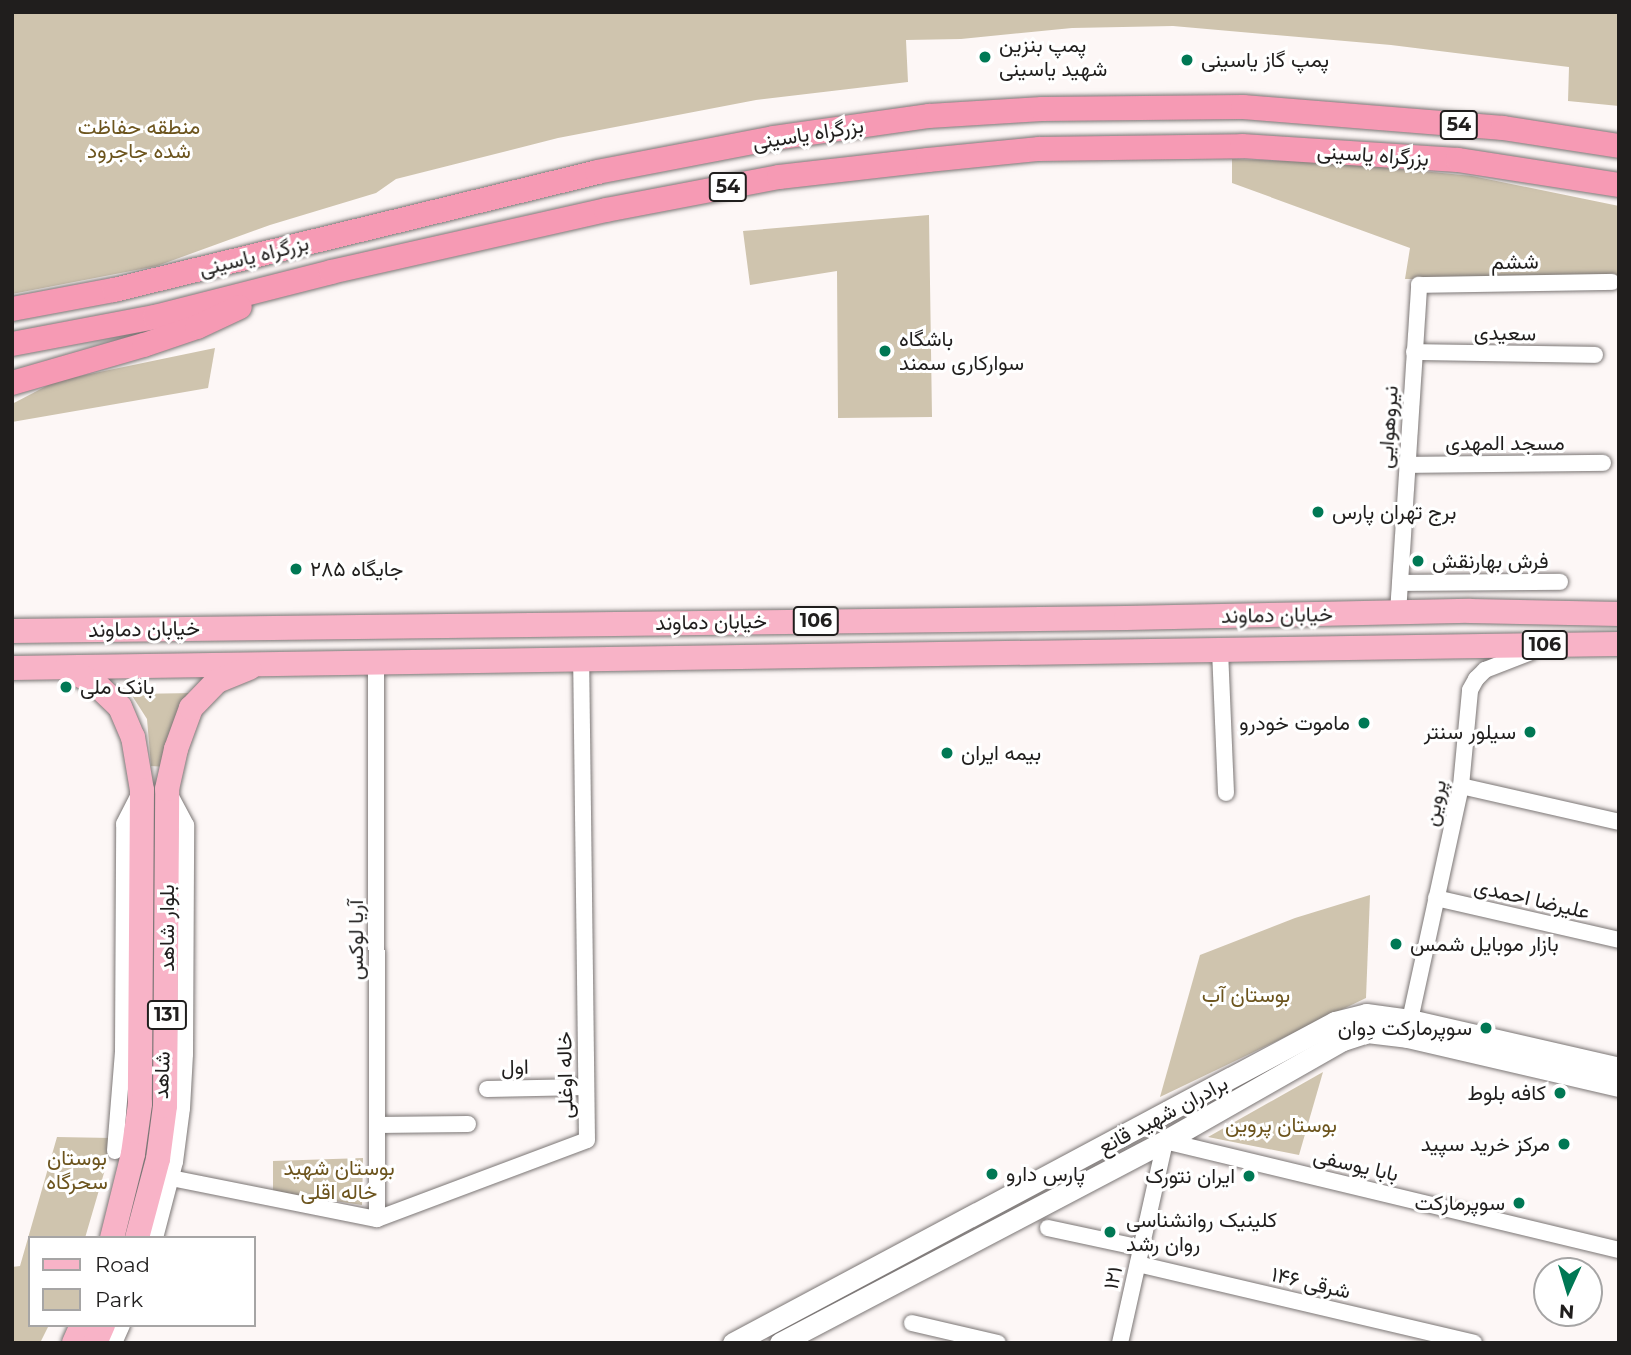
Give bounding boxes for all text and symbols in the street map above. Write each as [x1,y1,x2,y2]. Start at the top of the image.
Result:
place label: پمپ بنزین شهید یاسینی [999,32,1107,82]
place label: پمپ گاز یاسینی [1201,47,1329,73]
marker: پمپ بنزین شهید یاسینی [977,49,993,65]
marker: پمپ گاز یاسینی [1179,52,1195,68]
road number: 54 [1440,110,1478,140]
street label: بزرگراه یاسینی [751,113,865,155]
park label: منطقه حفاظت شده جاجرود [78,114,200,164]
street label: بزرگراه یاسینی [1316,139,1430,171]
road number: 54 [709,172,747,202]
street label: بزرگراه یاسینی [196,230,312,282]
street label: ششم [1491,249,1539,275]
street label: سعیدی [1474,320,1536,346]
place label: باشگاه سوارکاری سمند [899,326,1024,376]
marker: باشگاه سوارکاری سمند [877,343,893,359]
street label: نیروهوایی [1373,385,1403,469]
street label: مسجد المهدی [1445,430,1565,456]
place label: برج تهران پارس [1332,499,1456,525]
marker: برج تهران پارس [1310,504,1326,520]
place label: فرش بهارنقش [1432,548,1549,574]
marker: فرش بهارنقش [1410,553,1426,569]
place label: جایگاه ۲۸۵ [310,556,403,582]
marker: جایگاه ۲۸۵ [288,561,304,577]
street label: خیابان دماوند [1221,601,1333,629]
road number: 106 [792,606,840,636]
street label: خیابان دماوند [655,608,767,636]
street label: خیابان دماوند [88,615,200,643]
road number: 106 [1520,630,1570,660]
place label: بانک ملی [80,674,154,700]
marker: بانک ملی [58,679,74,695]
place label: ماموت خودرو [1239,710,1350,736]
marker: ماموت خودرو [1356,715,1372,731]
place label: سیلور سنتر [1424,719,1516,745]
marker: سیلور سنتر [1522,724,1538,740]
place label: بیمه ایران [961,740,1041,766]
marker: بیمه ایران [939,745,955,761]
street label: پروین [1418,778,1452,828]
street label: علیرضا احمدی [1472,873,1592,925]
street label: بلوار شاهد [154,884,180,972]
street label: آریا لوکس [343,900,369,980]
place label: بازار موبایل شمس [1410,931,1559,957]
marker: بازار موبایل شمس [1388,936,1404,952]
park label: بوستان آب [1202,982,1290,1008]
road number: 131 [146,1000,188,1030]
place label: سوپرمارکت دِوان [1338,1015,1472,1041]
marker: سوپرمارکت دِوان [1478,1020,1494,1036]
street label: خاله اوغلی [552,1031,578,1119]
street label: شاهد [149,1051,175,1099]
street label: اول [501,1054,529,1080]
street label: برادران شهید قانع [1094,1070,1232,1160]
place label: کافه بلوط [1467,1080,1546,1106]
marker: کافه بلوط [1552,1085,1568,1101]
park label: بوستان پروین [1225,1112,1337,1138]
place label: مرکز خرید سپید [1421,1131,1550,1157]
marker: مرکز خرید سپید [1556,1136,1572,1152]
street label: بابا یوسفی [1311,1143,1401,1187]
park label: بوستان سحرگاه [46,1145,108,1195]
park label: بوستان شهید خاله اقلی [283,1155,395,1205]
place label: پارس دارو [1006,1161,1085,1187]
place label: ایران نتورک [1145,1163,1235,1189]
marker: پارس دارو [984,1166,1000,1182]
marker: ایران نتورک [1241,1168,1257,1184]
place label: سوپرمارکت [1415,1190,1505,1216]
marker: سوپرمارکت [1511,1195,1527,1211]
place label: کلینیک روانشناسی روان رشد [1126,1207,1277,1257]
marker: کلینیک روانشناسی روان رشد [1100,1222,1120,1242]
legend [28,1236,256,1327]
text: Road [95,1252,150,1277]
north arrow [1533,1257,1603,1327]
street label: ۱۴۶ شرقی [1269,1262,1353,1304]
street label: ۱۲۱ [1098,1264,1128,1292]
text: Park [95,1287,143,1312]
text: N [1558,1299,1575,1323]

